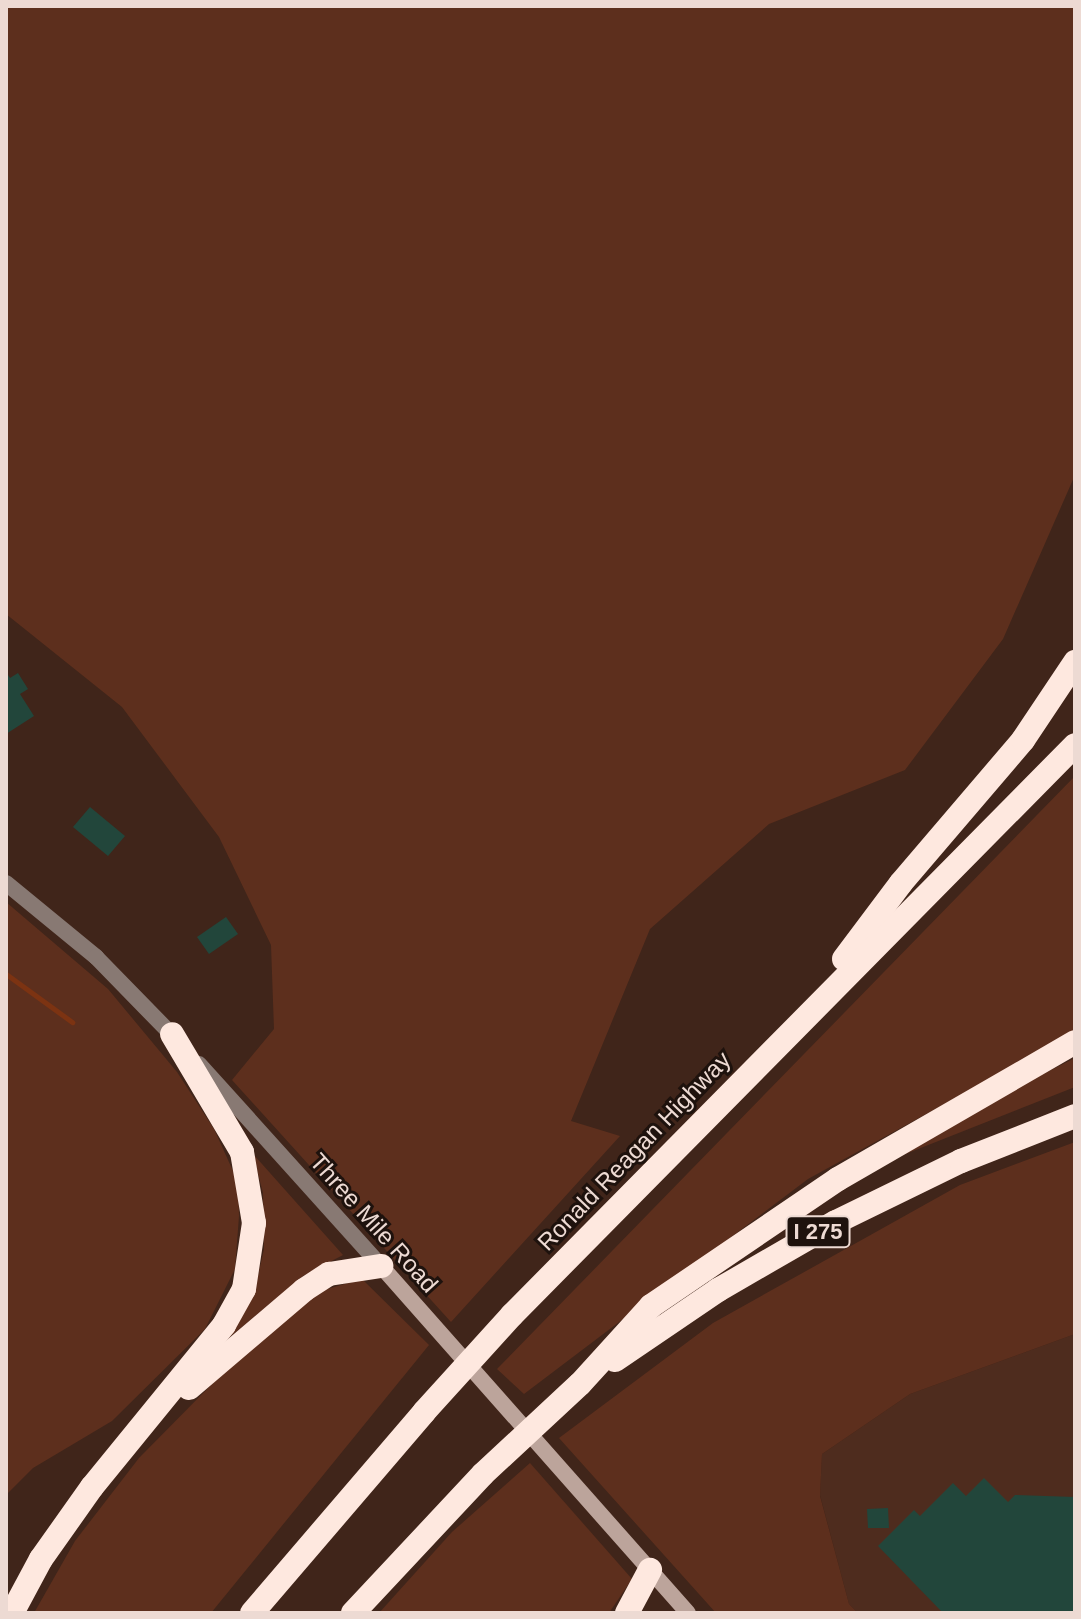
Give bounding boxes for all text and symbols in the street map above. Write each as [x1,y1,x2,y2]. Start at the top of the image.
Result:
street label: Ronald Reagan Highway [531,1046,737,1256]
street label: Three Mile Road [304,1147,444,1299]
road number: I 275 [784,1214,852,1250]

